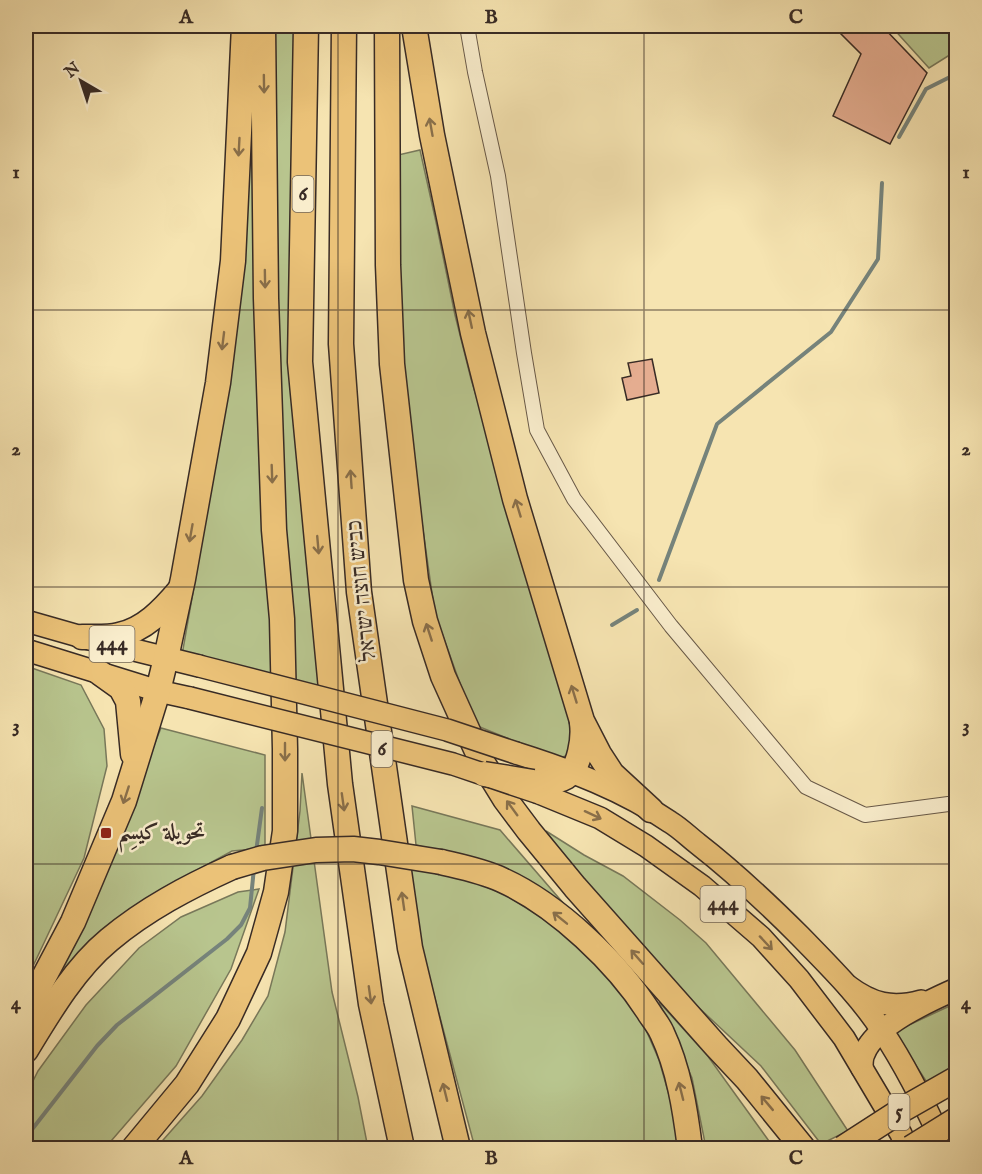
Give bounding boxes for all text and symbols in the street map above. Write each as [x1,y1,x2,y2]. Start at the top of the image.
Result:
text: A [178,5,194,30]
text: B [484,5,498,30]
text: C [789,5,803,30]
north arrow [51,51,111,111]
text: N [60,59,85,84]
one-way arrow [258,73,270,93]
one-way arrow [425,118,436,138]
one-way arrow [234,136,245,156]
text: 1 [12,160,20,185]
text: 1 [962,160,970,185]
road number: 6 [292,176,314,212]
one-way arrow [259,268,271,288]
one-way arrow [464,309,475,329]
one-way arrow [218,331,229,351]
text: 2 [11,437,21,462]
text: 2 [961,437,971,462]
one-way arrow [266,463,278,483]
one-way arrow [345,469,356,489]
one-way arrow [512,498,523,517]
street label: כביש חוצה ישראל [341,519,383,663]
one-way arrow [185,523,196,543]
one-way arrow [313,535,324,555]
one-way arrow [423,623,434,642]
road number: 444 [90,626,134,662]
one-way arrow [568,685,579,704]
text: 3 [12,714,20,739]
text: 3 [962,714,970,739]
road number: 6 [372,731,392,767]
one-way arrow [279,742,291,762]
one-way arrow [120,785,131,804]
one-way arrow [337,792,348,812]
one-way arrow [505,801,518,817]
one-way arrow [584,811,602,822]
place label: تحويلة كيسِم [118,819,205,853]
marker: تحويلة كيسِم [99,826,113,840]
road number: 444 [700,886,746,922]
one-way arrow [398,892,409,912]
one-way arrow [552,911,568,924]
one-way arrow [759,935,773,950]
one-way arrow [631,949,644,965]
one-way arrow [364,985,375,1005]
text: 4 [11,991,22,1016]
text: 4 [961,991,972,1016]
one-way arrow [438,1082,450,1101]
one-way arrow [674,1082,686,1101]
road number: 5 [888,1094,910,1130]
one-way arrow [760,1096,774,1111]
text: A [178,1146,194,1171]
text: B [484,1146,498,1171]
text: C [789,1146,803,1171]

